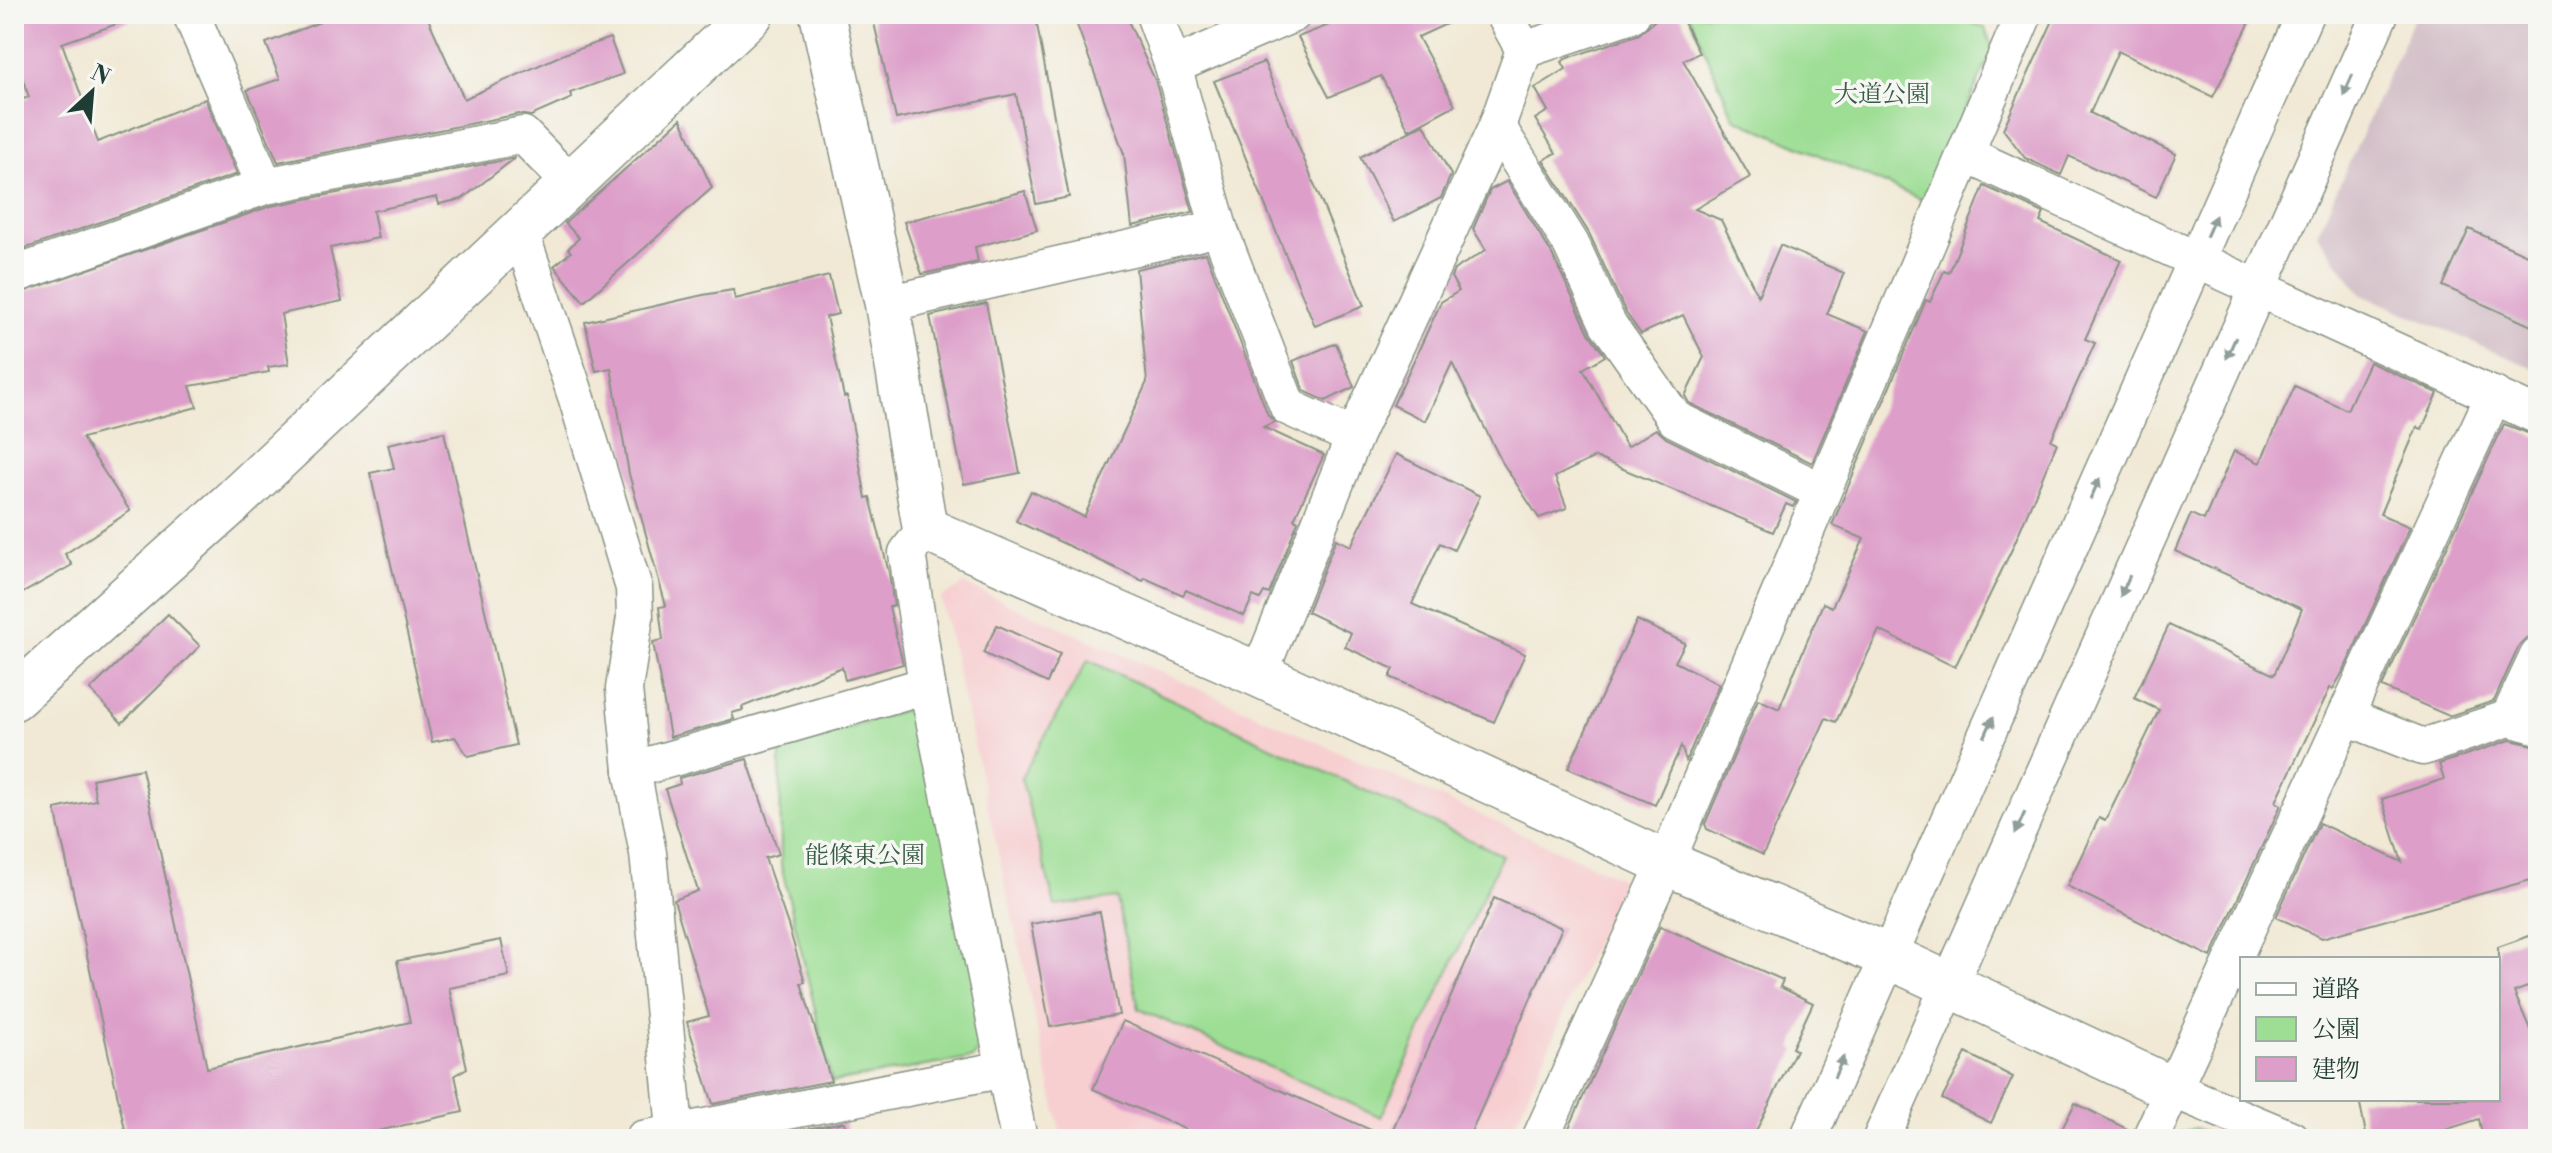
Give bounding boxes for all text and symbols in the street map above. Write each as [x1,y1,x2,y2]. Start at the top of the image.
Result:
north arrow [52,52,132,132]
text: N [86,59,114,92]
one-way arrow [2342,73,2355,97]
park label: 大道公園 [1834,80,1930,110]
one-way arrow [2205,214,2218,238]
one-way arrow [2225,337,2238,360]
one-way arrow [2088,478,2101,501]
one-way arrow [2119,574,2132,598]
one-way arrow [1983,715,1996,739]
one-way arrow [2013,812,2026,835]
park label: 能條東公園 [805,841,925,871]
legend [2240,957,2500,1101]
text: 道路 [2312,975,2360,1005]
text: 公園 [2312,1015,2360,1045]
text: 建物 [2312,1055,2360,1085]
one-way arrow [1833,1056,1846,1079]

